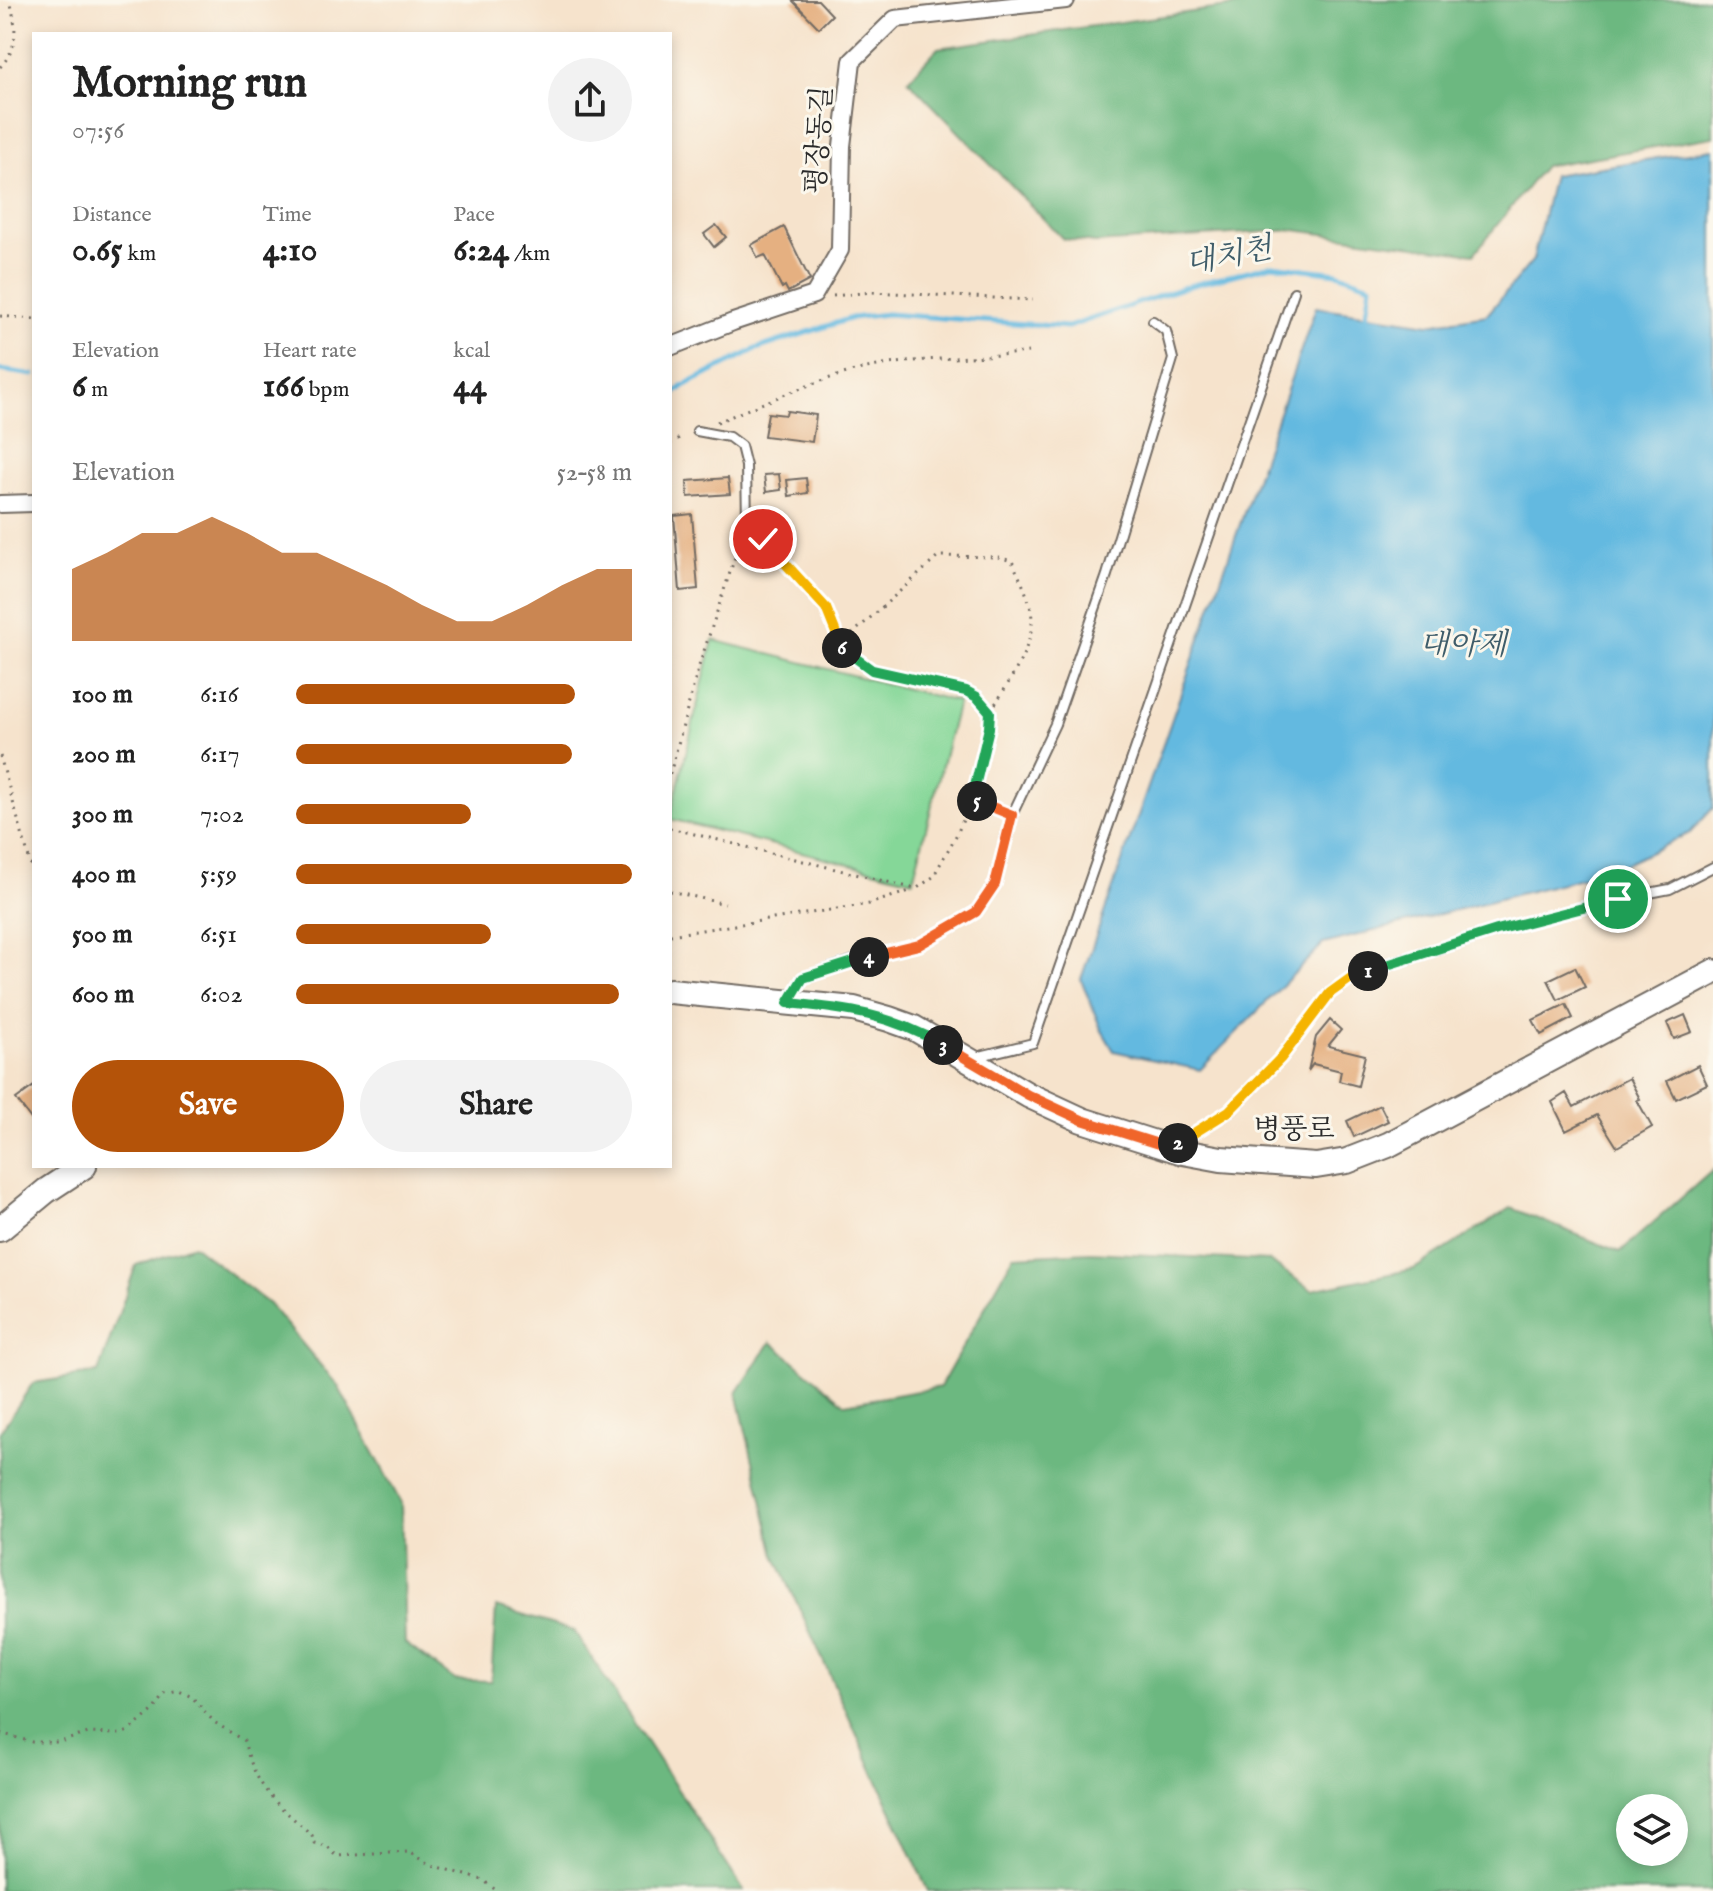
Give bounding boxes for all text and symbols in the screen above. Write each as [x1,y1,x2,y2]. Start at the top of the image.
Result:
text: Morning run [72,56,307,112]
button: share [548,58,632,142]
street label: 평장동길 [799,85,841,195]
text: 07:56 [72,114,124,147]
text: Distance [72,201,152,229]
text: Time [263,201,312,229]
text: Pace [453,201,495,229]
text: 0.65 [72,229,123,272]
text: 4:10 [263,229,318,272]
text: 6:24 [453,229,509,272]
water label: 대치천 [1183,230,1277,284]
text: km [123,240,156,268]
text: /km [509,240,550,268]
text: Elevation [72,337,159,365]
text: Heart rate [263,337,357,365]
text: kcal [453,337,490,365]
text: 6 [72,365,86,408]
text: 166 [263,365,304,408]
text: 44 [453,365,487,408]
text: m [86,376,108,404]
text: bpm [304,376,349,404]
text: Elevation [72,456,175,489]
text: 52–58 m [556,456,632,489]
pin [729,505,797,573]
icon: check [741,517,785,561]
water label: 대아제 [1420,627,1509,665]
pin: 6 [822,628,862,668]
text: 6 [837,634,847,662]
text: 100 m [72,678,133,711]
text: 6:16 [200,678,238,711]
text: 200 m [72,738,136,771]
text: 6:17 [200,738,240,771]
pin: 5 [957,781,997,821]
text: 5 [973,787,981,815]
text: 300 m [72,798,133,831]
text: 7:02 [200,798,244,831]
text: 400 m [72,858,136,891]
text: 5:59 [200,858,237,891]
pin [1584,865,1652,933]
icon: arrive [1596,877,1640,921]
text: 500 m [72,918,133,951]
text: 6:51 [200,918,237,951]
pin: 4 [849,937,889,977]
text: 4 [864,943,874,971]
pin: 1 [1348,951,1388,991]
text: 1 [1364,957,1372,985]
text: 600 m [72,978,134,1011]
text: 6:02 [200,978,243,1011]
pin: 3 [923,1025,963,1065]
text: 3 [939,1031,947,1059]
button: Save [72,1060,344,1152]
button: Share [360,1060,632,1152]
street label: 병풍로 [1253,1113,1335,1148]
pin: 2 [1158,1123,1198,1163]
text: 2 [1173,1129,1183,1157]
map controls [1616,1794,1688,1866]
button: layers [1616,1794,1688,1866]

